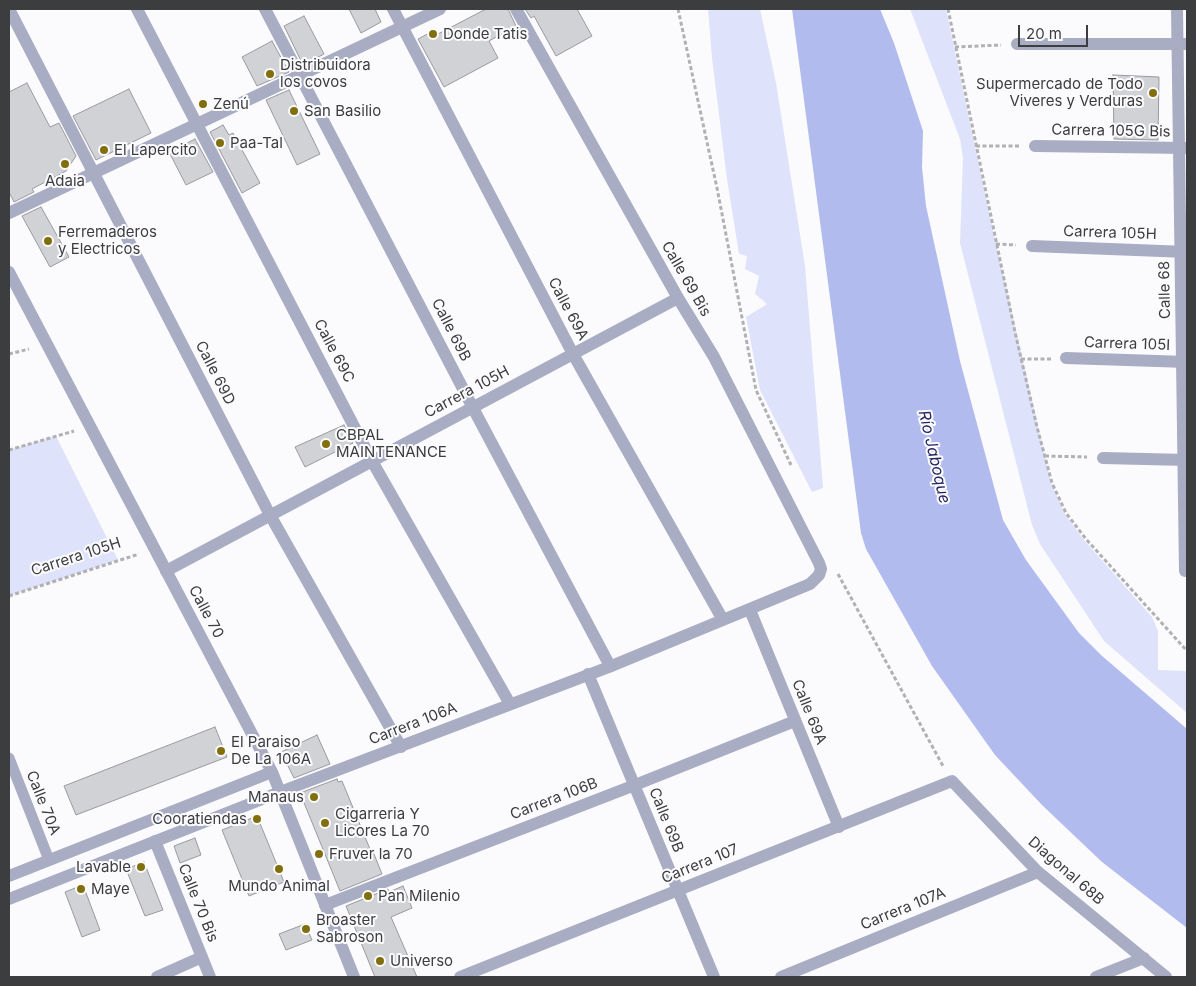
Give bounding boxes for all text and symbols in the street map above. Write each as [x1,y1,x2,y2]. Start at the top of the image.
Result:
scale bar [1021,15,1091,47]
text: 20 m [1026,24,1062,43]
place label: Donde Tatis [443,25,527,43]
marker: Donde Tatis [427,28,439,40]
place label: Distribuidora los covos [280,56,371,91]
marker: Distribuidora los covos [264,68,276,80]
place label: Supermercado de Todo Viveres y Verduras [976,75,1143,110]
marker: Supermercado de Todo Viveres y Verduras [1147,87,1159,99]
place label: Zenú [213,95,249,113]
marker: Zenú [197,98,209,110]
place label: San Basilio [304,102,381,120]
marker: San Basilio [288,105,300,117]
street label: Carrera 105G Bis [1051,121,1171,141]
place label: Paa-Tal [230,134,283,152]
marker: Paa-Tal [214,137,226,149]
place label: El Lapercito [114,141,197,159]
marker: El Lapercito [98,144,110,156]
marker: Adaia [59,158,71,170]
place label: Adaia [45,172,85,190]
street label: Carrera 105H [1063,222,1157,244]
place label: Ferremaderos y Electricos [58,223,157,258]
marker: Ferremaderos y Electricos [42,235,54,247]
street label: Calle 69 Bis [657,238,715,320]
street label: Calle 68 [1155,261,1175,319]
street label: Calle 69A [544,275,592,343]
street label: Calle 69B [428,296,474,364]
street label: Calle 69C [310,316,358,386]
street label: Carrera 105I [1084,333,1170,355]
street label: Calle 69D [191,338,239,408]
street label: Carrera 105H [421,362,513,422]
water label: Río Jaboque [914,408,954,506]
place label: CBPAL MAINTENANCE [336,426,447,461]
marker: CBPAL MAINTENANCE [320,438,332,450]
street label: Carrera 105H [29,534,123,580]
street label: Calle 70 [185,582,227,642]
street label: Calle 69A [788,677,830,747]
street label: Carrera 106A [366,699,460,749]
place label: El Paraiso De La 106A [231,733,311,768]
marker: El Paraiso De La 106A [215,745,227,757]
street label: Calle 70A [22,768,64,838]
street label: Carrera 106B [508,774,600,824]
street label: Calle 69B [645,785,687,855]
place label: Manaus [248,788,304,806]
marker: Manaus [308,791,320,803]
place label: Cigarreria Y Licores La 70 [335,805,430,840]
place label: Cooratiendas [152,810,247,828]
marker: Cooratiendas [251,813,263,825]
marker: Cigarreria Y Licores La 70 [319,817,331,829]
street label: Diagonal 68B [1024,833,1108,909]
street label: Carrera 107 [659,840,741,888]
place label: Fruver la 70 [329,845,413,863]
marker: Fruver la 70 [313,848,325,860]
place label: Lavable [76,858,131,876]
marker: Lavable [135,861,147,873]
street label: Calle 70 Bis [174,861,222,945]
marker: Mundo Animal [273,863,285,875]
place label: Mundo Animal [228,877,330,895]
place label: Maye [91,880,130,898]
marker: Maye [75,883,87,895]
street label: Carrera 107A [858,884,948,934]
place label: Pan Milenio [378,887,460,905]
marker: Pan Milenio [362,890,374,902]
place label: Broaster Sabroson [316,911,383,946]
marker: Broaster Sabroson [300,923,312,935]
place label: Universo [390,952,453,970]
marker: Universo [374,955,386,967]

